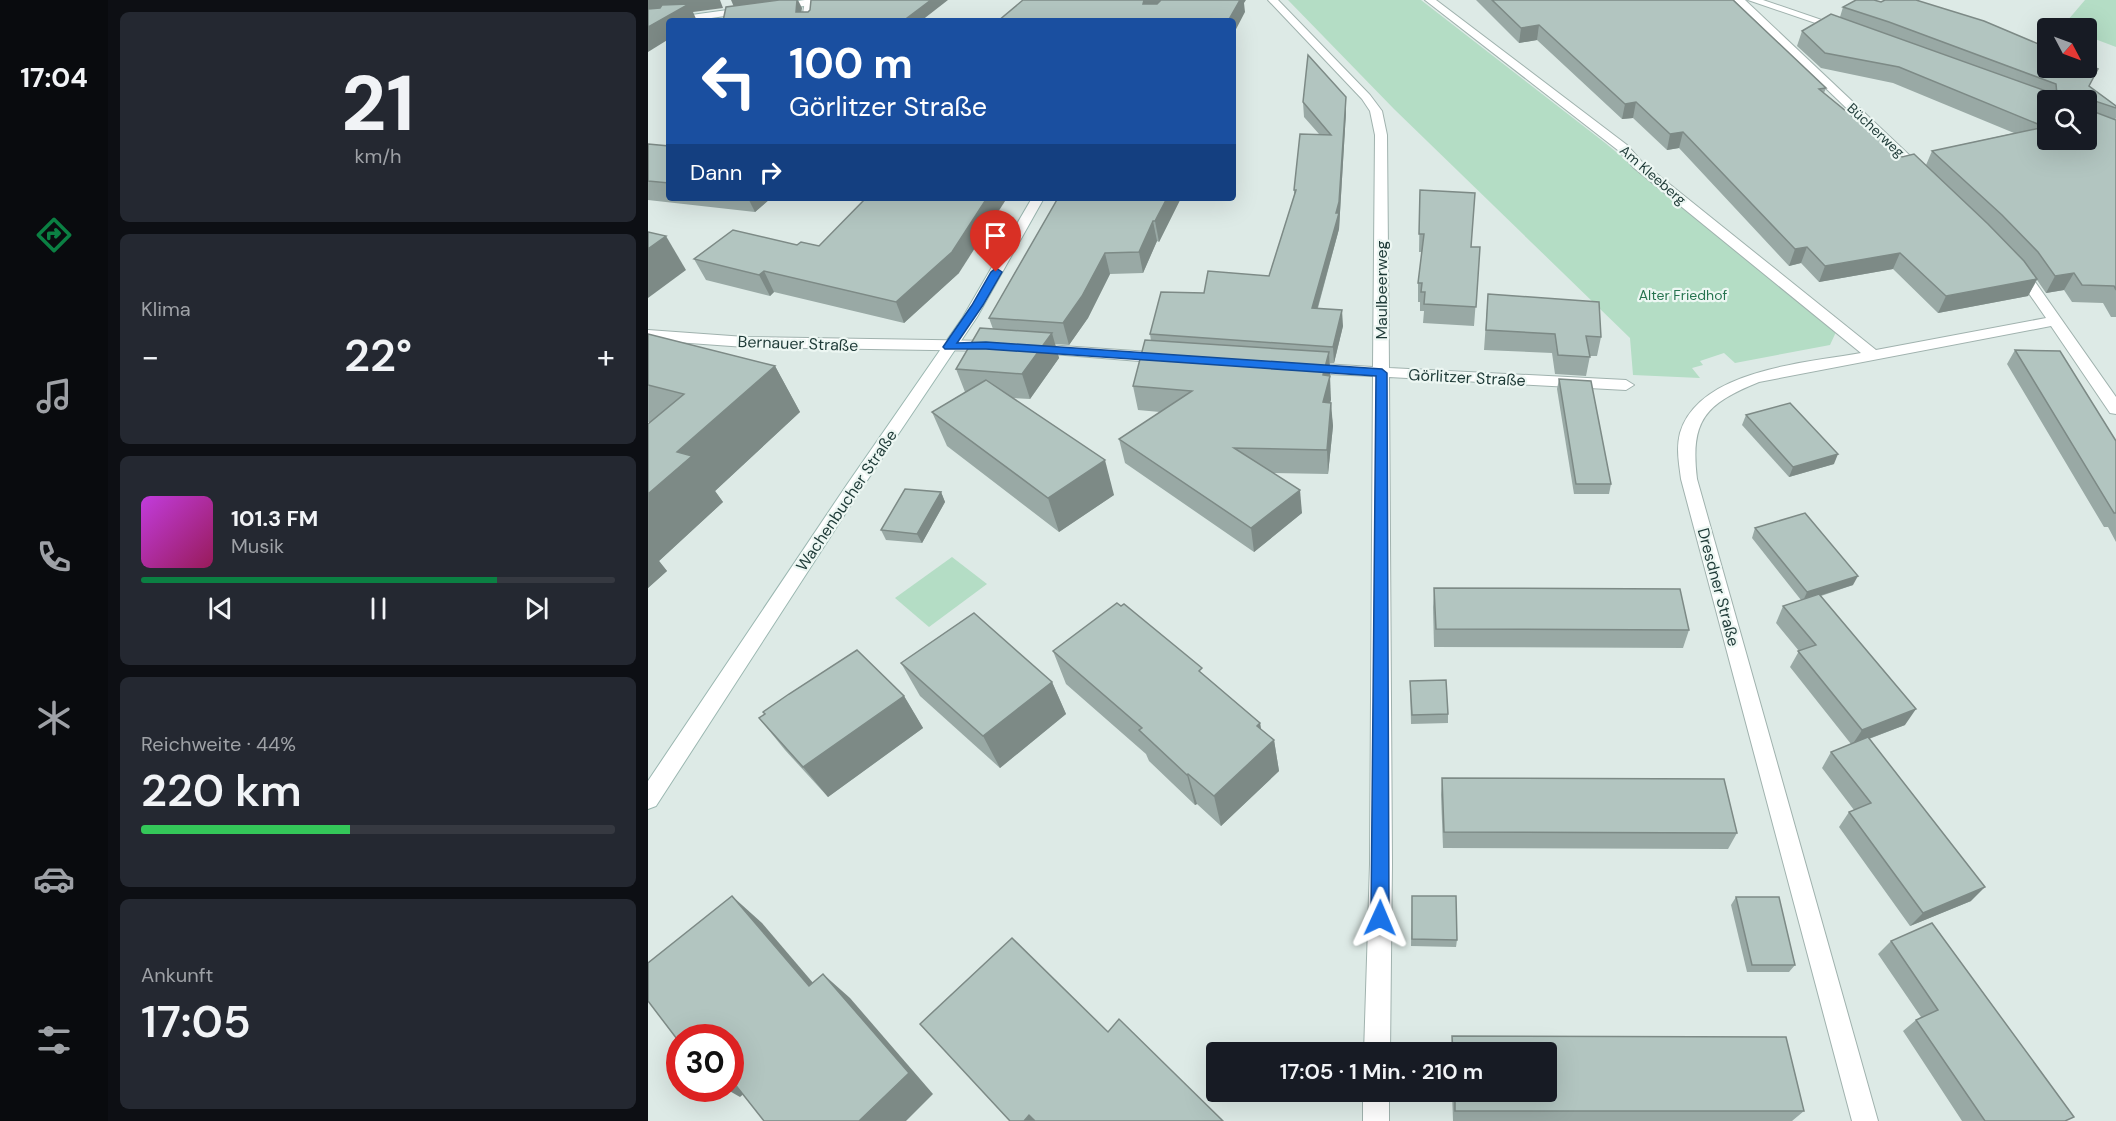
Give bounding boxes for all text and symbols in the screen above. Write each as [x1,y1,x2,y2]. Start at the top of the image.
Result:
north arrow [2037,18,2097,78]
map controls [2037,18,2097,150]
text: 100 m [789,36,913,91]
icon: left [690,42,768,120]
text: 21 [341,53,415,154]
text: 17:04 [20,60,88,95]
text: Görlitzer Straße [789,89,987,124]
button: search [2037,90,2097,150]
street label: Bücherweg [1844,99,1909,161]
street label: Am Kleeberg [1616,141,1690,209]
text: km/h [354,143,402,169]
icon: right [754,156,787,189]
text: Dann [690,158,742,187]
pin [970,210,1021,272]
icon: directions [33,214,75,256]
icon: arrive [979,219,1012,252]
street label: Maulbeerweg [1371,240,1392,339]
park label: Alter Friedhof [1639,286,1727,304]
text: Klima [141,296,191,322]
text: 22° [344,326,412,385]
street label: Bernauer Straße [737,331,859,356]
text: − [141,335,159,378]
text: + [597,335,615,378]
street label: Görlitzer Straße [1408,364,1526,391]
icon: music [33,375,75,417]
street label: Wachenbucher Straße [791,425,902,575]
text: 101.3 FM [231,504,318,533]
street label: Dresdner Straße [1693,526,1744,649]
text: Musik [231,533,284,559]
icon: phone [33,536,75,578]
icon: previous [204,592,237,625]
icon: pause [362,592,395,625]
icon: next [520,592,553,625]
icon: climate [33,697,75,739]
text: Reichweite · 44% [141,731,296,757]
text: 220 km [141,761,302,820]
icon: car [33,858,75,900]
position arrow [1348,886,1412,950]
text: Ankunft [141,962,213,988]
text: 17:05 [141,992,251,1051]
icon: filters [33,1019,75,1061]
speed limit sign: 30 [666,1024,744,1102]
text: 17:05 · 1 Min. · 210 m [1280,1057,1483,1086]

